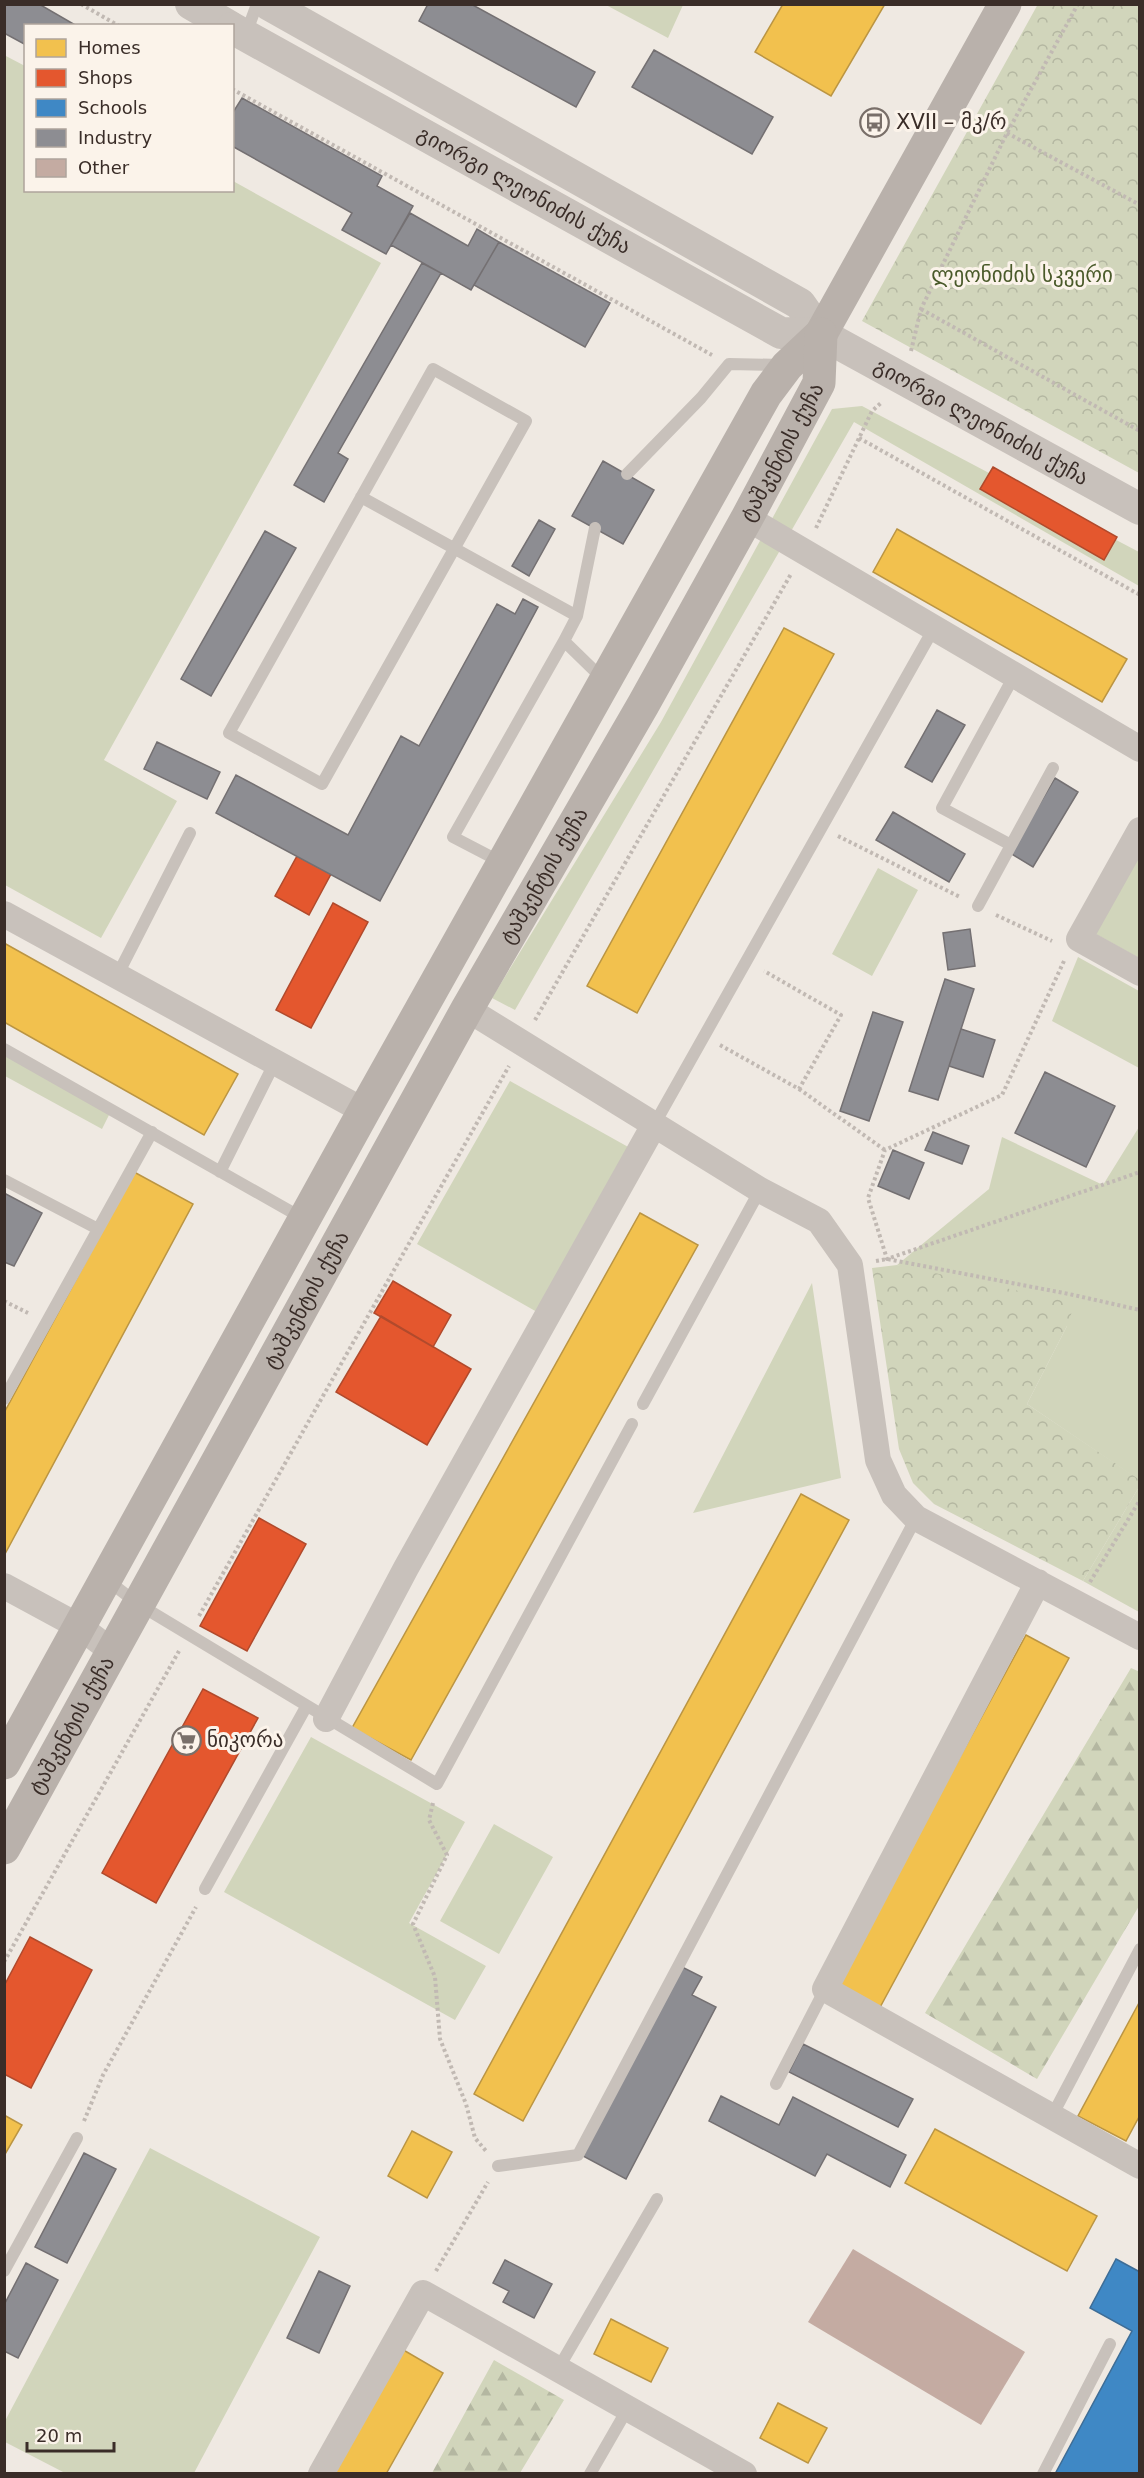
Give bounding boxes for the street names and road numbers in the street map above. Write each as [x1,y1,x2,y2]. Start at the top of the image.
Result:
street label: გიორგი ლეონიძის ქუჩა [413,121,635,259]
street label: გიორგი ლეონიძის ქუჩა [870,353,1092,490]
street label: ტაშკენტის ქუჩა [735,379,829,526]
street label: ტაშკენტის ქუჩა [495,804,593,948]
street label: ტაშკენტის ქუჩა [259,1227,354,1373]
street label: ტაშკენტის ქუჩა [24,1652,119,1798]

